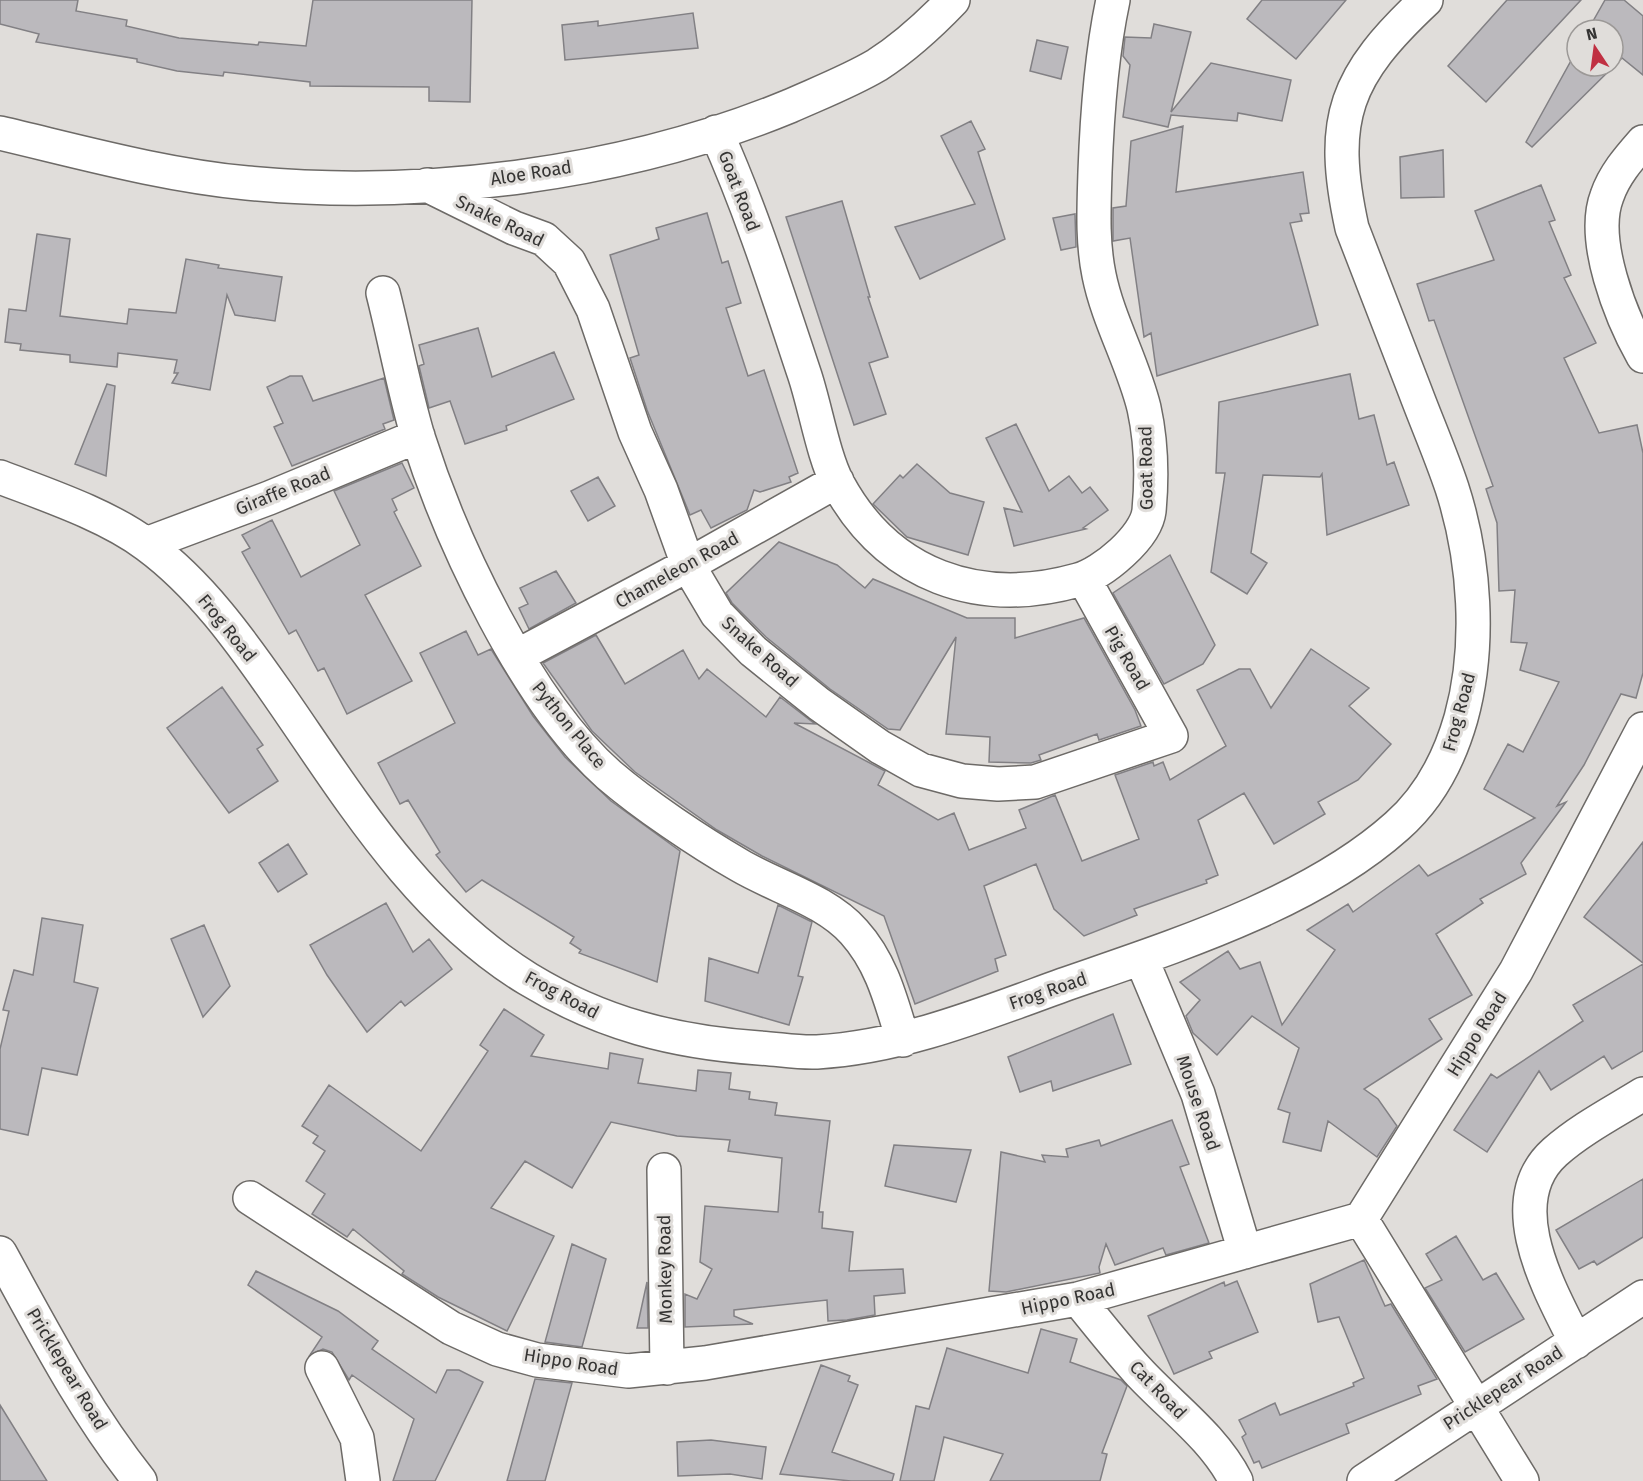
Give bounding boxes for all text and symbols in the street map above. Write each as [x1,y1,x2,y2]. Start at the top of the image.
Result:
north arrow [1565,18,1625,78]
text: N [1584,23,1599,44]
street label: Goat Road [714,148,764,234]
street label: Aloe Road [489,156,573,190]
street label: Snake Road [452,190,548,252]
street label: Goat Road [1134,426,1158,510]
street label: Giraffe Road [232,462,334,520]
street label: Chameleon Road [611,527,743,613]
street label: Frog Road [193,590,261,666]
street label: Snake Road [717,612,803,692]
street label: Pig Road [1100,622,1154,694]
street label: Frog Road [1438,670,1480,754]
street label: Python Place [527,677,611,773]
street label: Frog Road [521,966,603,1024]
street label: Frog Road [1006,967,1090,1015]
street label: Hippo Road [1442,988,1512,1080]
street label: Mouse Road [1171,1052,1225,1154]
street label: Monkey Road [653,1214,677,1324]
street label: Hippo Road [1019,1278,1117,1320]
street label: Pricklepear Road [22,1304,112,1434]
street label: Pricklepear Road [1439,1341,1567,1435]
street label: Hippo Road [522,1344,620,1380]
street label: Cat Road [1125,1356,1191,1424]

